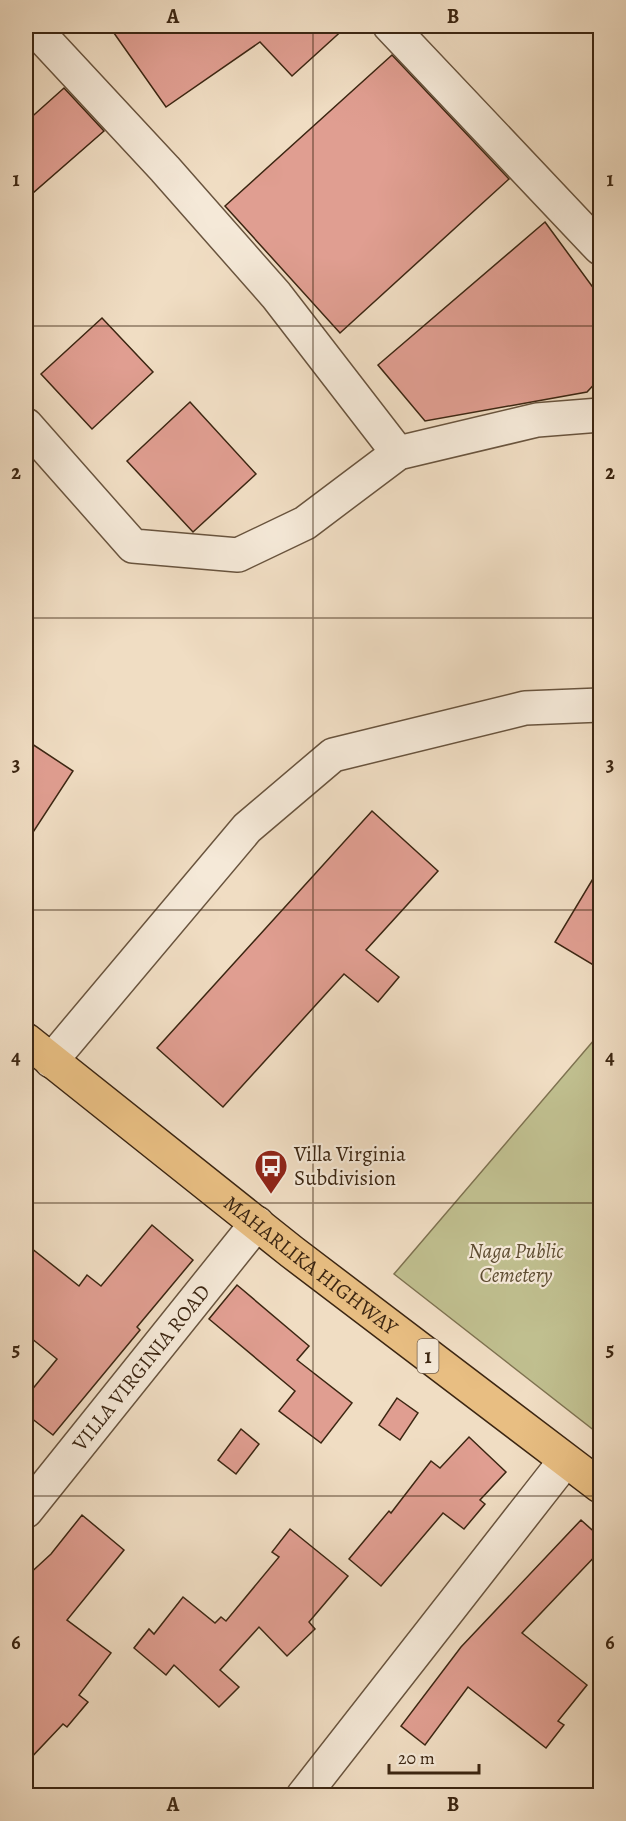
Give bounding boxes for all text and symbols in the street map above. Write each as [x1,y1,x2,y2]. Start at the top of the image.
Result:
text: A [166,3,180,30]
text: B [447,3,459,30]
text: 1 [12,166,20,193]
text: 1 [606,166,614,193]
text: 2 [11,459,21,486]
text: 2 [605,459,615,486]
text: 3 [12,751,20,778]
text: 3 [606,751,614,778]
text: 4 [11,1044,21,1071]
text: 4 [605,1044,615,1071]
place label: Villa Virginia Subdivision [293,1140,406,1192]
bus stop icon: Villa Virginia Subdivision [253,1148,289,1195]
street label: MAHARLIKA HIGHWAY [218,1189,404,1342]
park label: Naga Public Cemetery [468,1237,564,1289]
street label: VILLA VIRGINIA ROAD [65,1278,216,1457]
text: 5 [12,1336,20,1363]
text: 5 [606,1336,614,1363]
road number: 1 [418,1339,438,1373]
text: 6 [11,1629,21,1656]
text: 6 [605,1629,615,1656]
scale bar [389,1737,479,1775]
text: 20 m [398,1746,435,1770]
text: A [166,1791,180,1818]
text: B [447,1791,459,1818]

